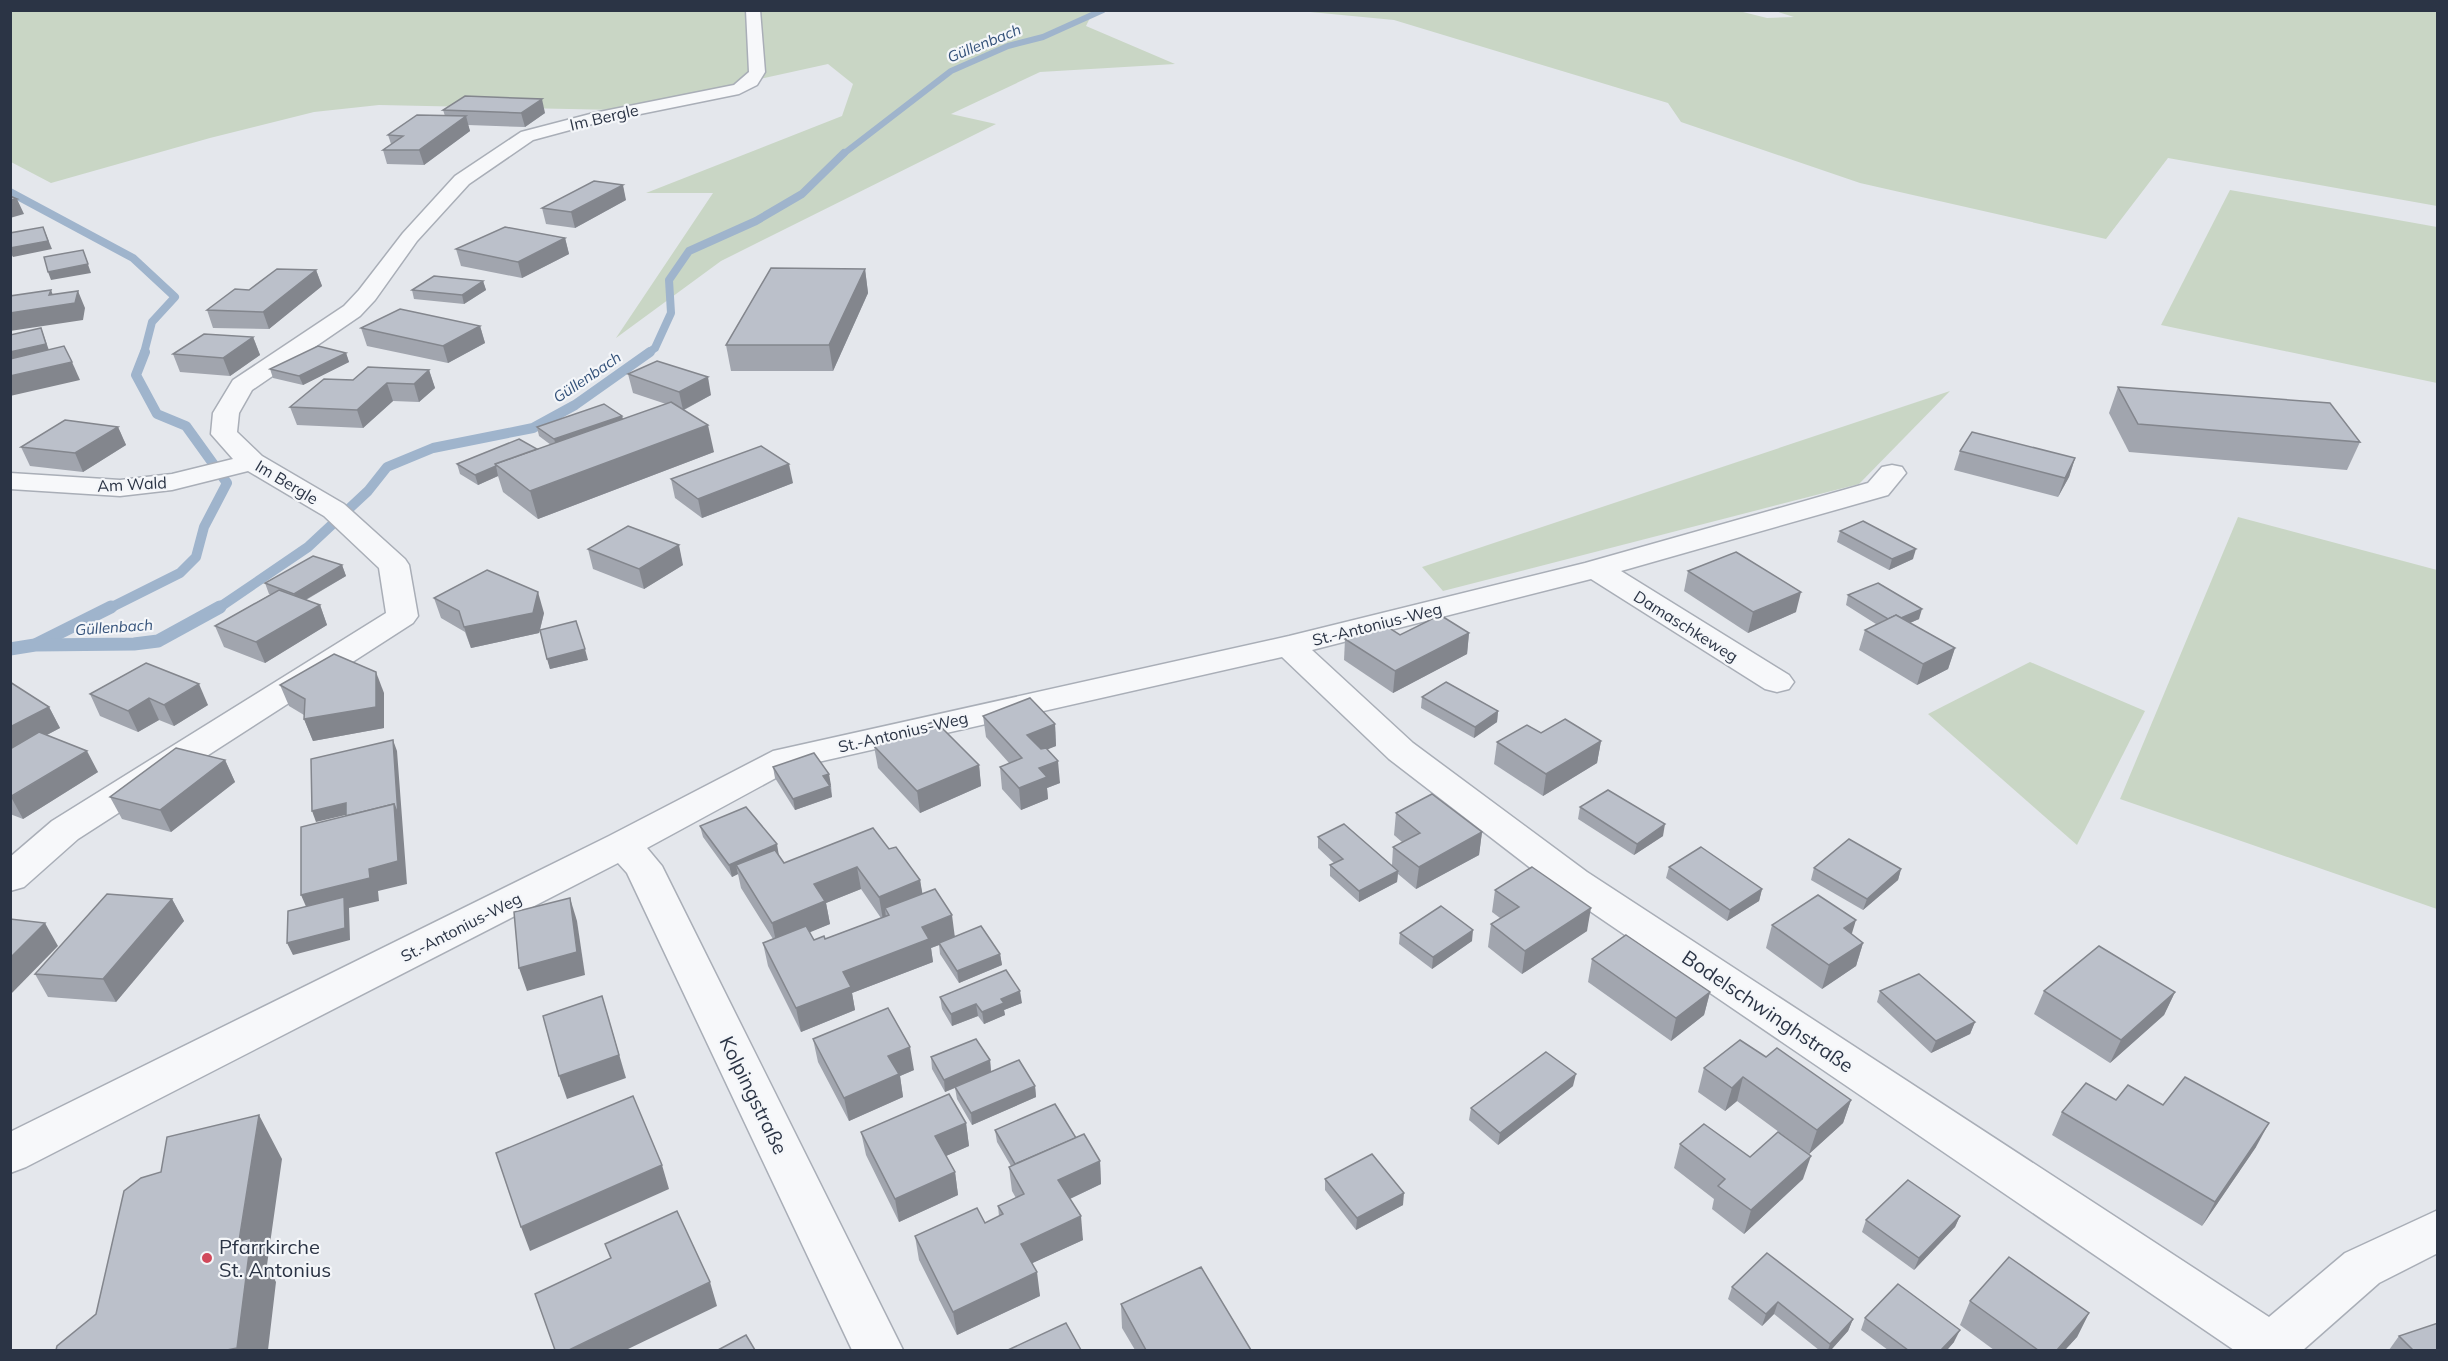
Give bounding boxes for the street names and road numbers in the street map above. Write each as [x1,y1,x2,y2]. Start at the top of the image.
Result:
street label: Im Bergle [568,99,640,135]
street label: Im Bergle [252,455,322,509]
street label: Am Wald [97,472,167,496]
street label: Damaschkeweg [1630,586,1742,666]
street label: St.-Antonius-Weg [1310,598,1444,650]
street label: St.-Antonius-Weg [836,707,970,757]
street label: St.-Antonius-Weg [397,888,525,966]
street label: Bodelschwinghstraße [1678,944,1858,1078]
street label: Kolpingstraße [715,1032,793,1158]

